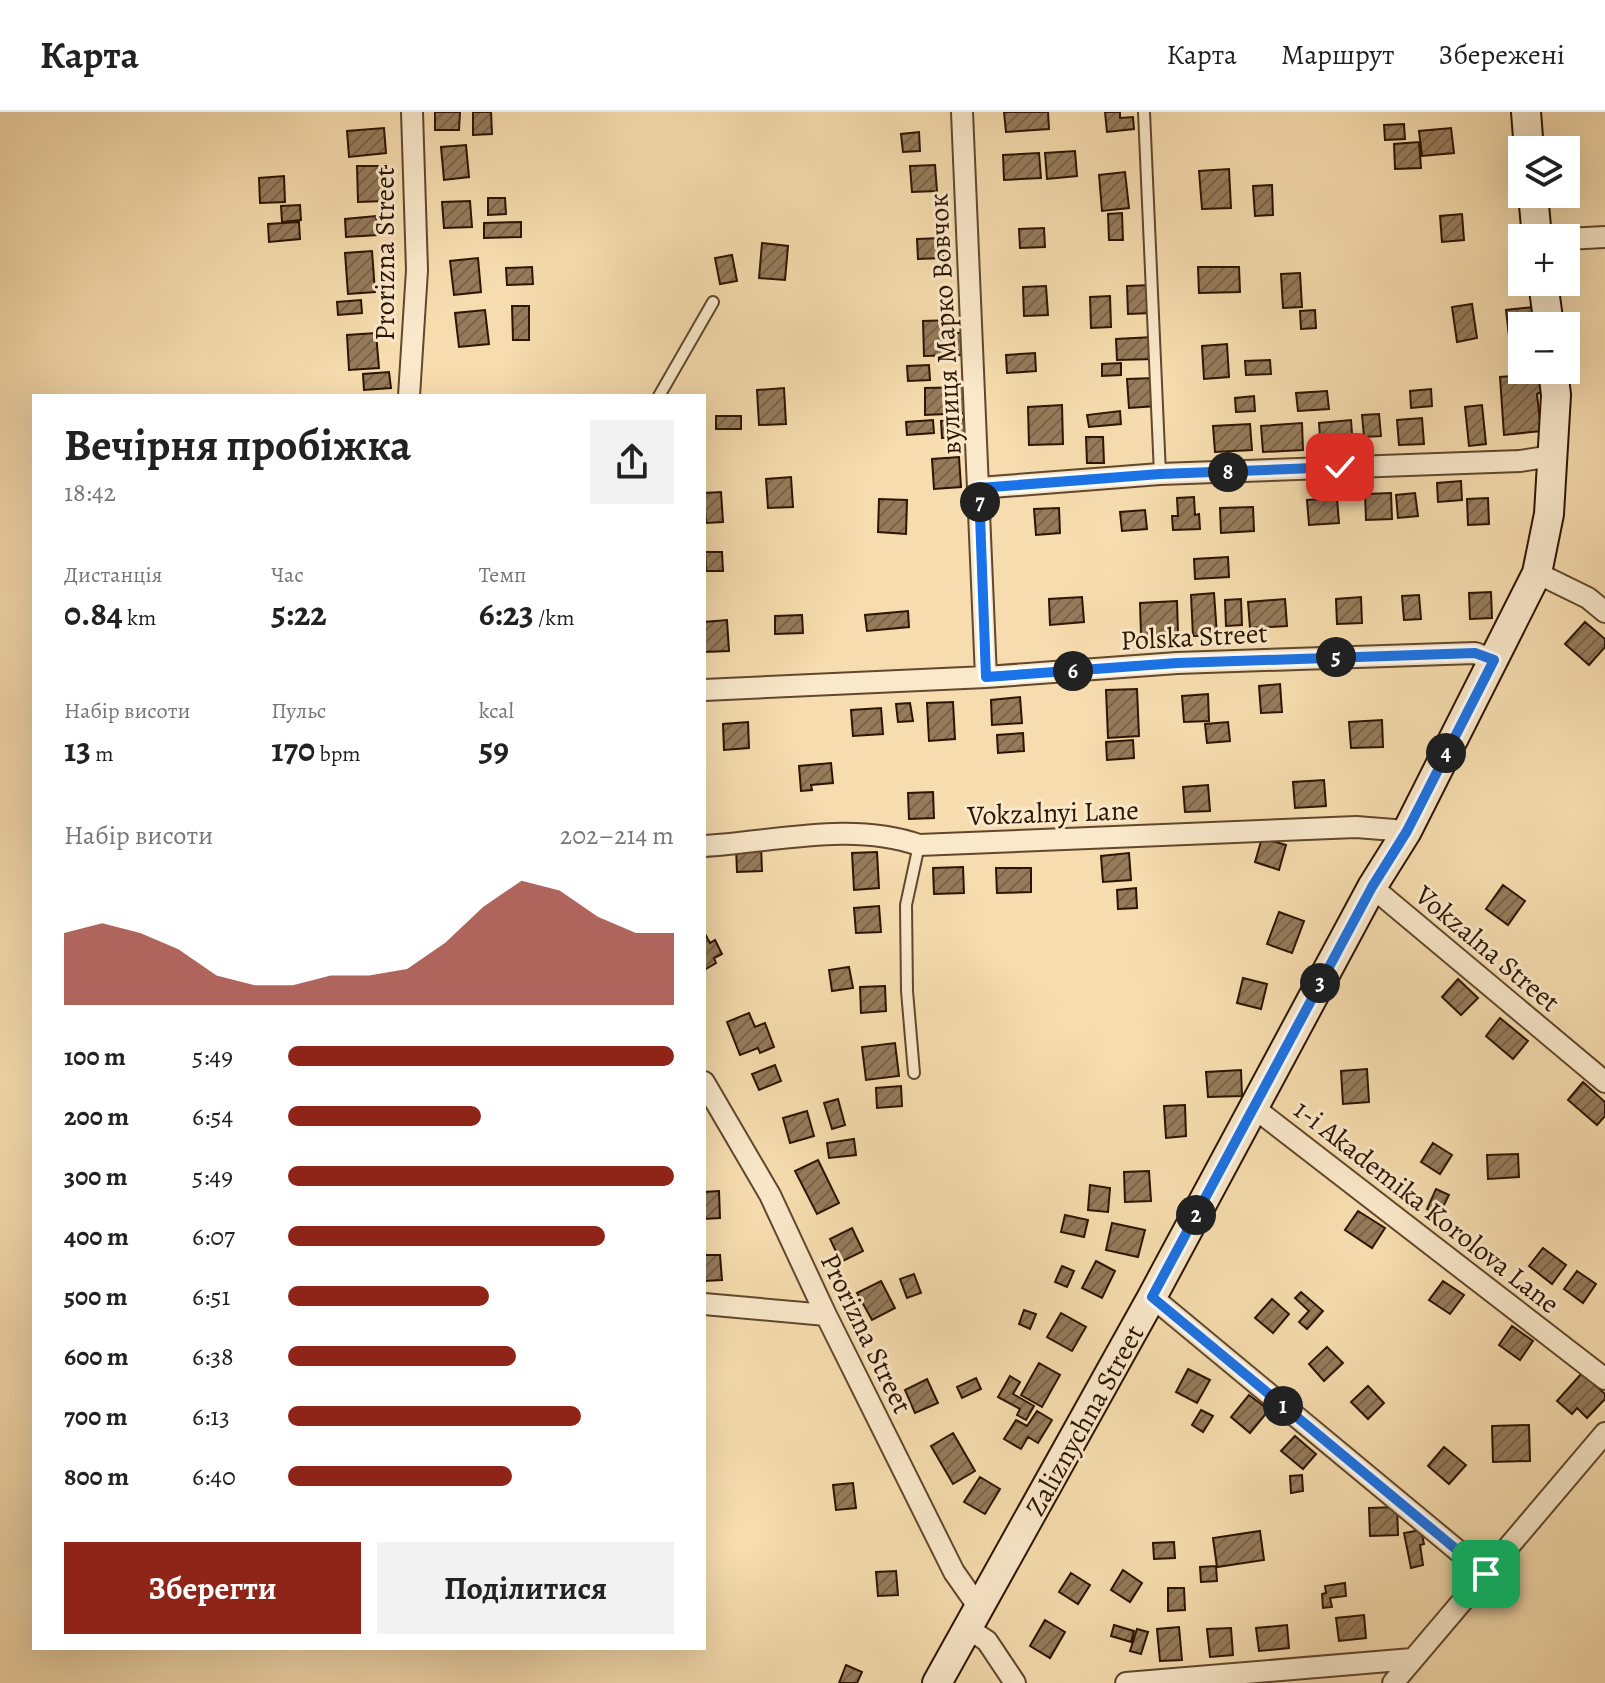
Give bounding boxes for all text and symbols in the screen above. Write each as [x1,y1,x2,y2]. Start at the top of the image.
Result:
text: Карта [40,29,139,81]
text: Карта [1166,36,1237,74]
text: Маршрут [1281,36,1394,74]
text: Збережені [1438,36,1565,74]
map controls [1508,136,1580,384]
button: layers [1508,136,1580,208]
street label: Prorizna Street [366,167,404,341]
street label: вулиця Марко Вовчок [919,192,971,456]
button: + [1508,224,1580,296]
button: − [1508,312,1580,384]
text: Вечірня пробіжка [64,415,411,475]
button: share [590,420,674,504]
pin [1306,433,1374,501]
icon: check [1318,445,1362,489]
pin: 8 [1208,452,1248,492]
text: 8 [1223,457,1233,487]
text: 18:42 [64,475,116,510]
pin: 7 [960,482,1000,522]
text: 7 [975,487,985,517]
text: Дистанція [64,560,162,590]
text: Час [271,560,304,590]
text: Темп [479,560,527,590]
text: 0.84 [64,590,123,637]
text: 5:22 [271,590,327,637]
text: 6:23 [479,590,534,637]
text: km [123,603,156,633]
text: /km [534,603,575,633]
street label: Polska Street [1120,614,1268,660]
pin: 5 [1316,637,1356,677]
text: 5 [1331,642,1341,672]
pin: 6 [1053,651,1093,691]
text: 6 [1068,656,1078,686]
text: Набір висоти [64,696,190,726]
text: Пульс [271,696,326,726]
text: kcal [479,696,514,726]
text: 13 [64,726,91,773]
text: 170 [271,726,315,773]
text: 59 [479,726,509,773]
pin: 4 [1426,733,1466,773]
text: 4 [1441,738,1451,768]
text: m [91,739,113,769]
text: bpm [315,739,361,769]
street label: Vokzalnyi Lane [966,791,1139,835]
text: Набір висоти [64,818,213,853]
text: 202–214 m [560,818,674,853]
street label: Vokzalna Street [1406,876,1568,1021]
pin: 3 [1300,963,1340,1003]
text: 3 [1315,968,1325,998]
text: 100 m [64,1039,126,1074]
text: 5:49 [192,1039,233,1074]
street label: 1-i Akademika Korolova Lane [1286,1091,1567,1323]
text: 200 m [64,1099,129,1134]
text: 6:54 [192,1099,233,1134]
text: 300 m [64,1159,128,1194]
text: 5:49 [192,1159,233,1194]
pin: 2 [1176,1195,1216,1235]
text: 2 [1191,1200,1201,1230]
text: 400 m [64,1219,129,1254]
text: 6:07 [192,1219,235,1254]
street label: Prorizna Street [811,1247,921,1420]
text: 500 m [64,1279,128,1314]
text: 6:51 [192,1279,230,1314]
street label: Zaliznychna Street [1017,1318,1153,1523]
text: 600 m [64,1339,129,1374]
text: 6:38 [192,1339,234,1374]
pin: 1 [1263,1386,1303,1426]
text: 1 [1279,1391,1287,1421]
text: 700 m [64,1399,128,1434]
text: 6:13 [192,1399,230,1434]
text: 800 m [64,1459,129,1494]
text: 6:40 [192,1459,236,1494]
pin [1452,1540,1520,1608]
button: Зберегти [64,1542,361,1634]
button: Поділитися [377,1542,674,1634]
icon: arrive [1464,1552,1508,1596]

